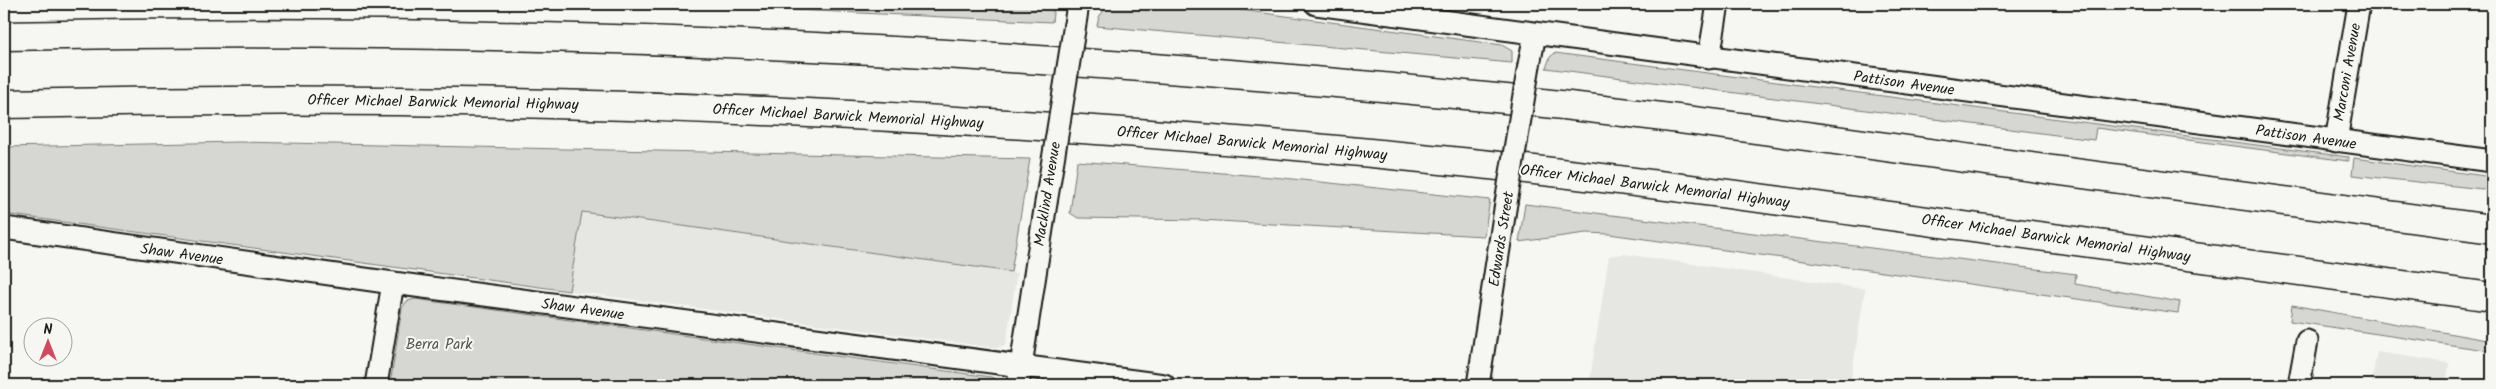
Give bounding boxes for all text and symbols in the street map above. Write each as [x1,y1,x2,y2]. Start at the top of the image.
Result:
street label: Marconi Avenue [2328,21,2368,123]
street label: Pattison Avenue [1852,65,1956,103]
street label: Officer Michael Barwick Memorial Highway [307,89,580,117]
street label: Officer Michael Barwick Memorial Highway [712,98,985,136]
street label: Pattison Avenue [2254,119,2358,157]
street label: Officer Michael Barwick Memorial Highway [1116,120,1389,168]
street label: Macklind Avenue [1028,140,1068,248]
street label: Officer Michael Barwick Memorial Highway [1519,159,1792,216]
street label: Edwards Street [1483,190,1521,289]
street label: Officer Michael Barwick Memorial Highway [1920,208,2193,270]
street label: Shaw Avenue [139,237,225,273]
street label: Shaw Avenue [540,292,626,328]
north arrow [22,316,72,366]
text: N [44,319,53,341]
park label: Berra Park [406,333,473,357]

